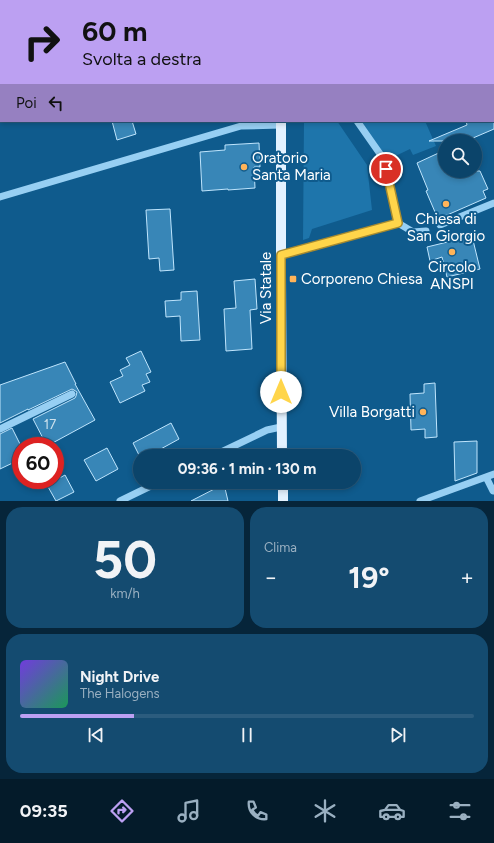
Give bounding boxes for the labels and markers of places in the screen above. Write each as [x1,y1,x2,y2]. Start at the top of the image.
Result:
place label: Oratorio Santa Maria [252,149,331,184]
pin [369,152,403,186]
marker: Oratorio Santa Maria [239,162,249,172]
marker: Chiesa di San Giorgio [441,199,451,209]
place label: Chiesa di San Giorgio [407,210,486,245]
marker: Circolo ANSPI [447,247,457,257]
place label: Circolo ANSPI [428,258,476,293]
place label: Corporeno Chiesa [301,270,423,288]
marker: Corporeno Chiesa [288,274,298,284]
place label: Villa Borgatti [329,403,415,421]
marker: Villa Borgatti [418,407,428,417]

